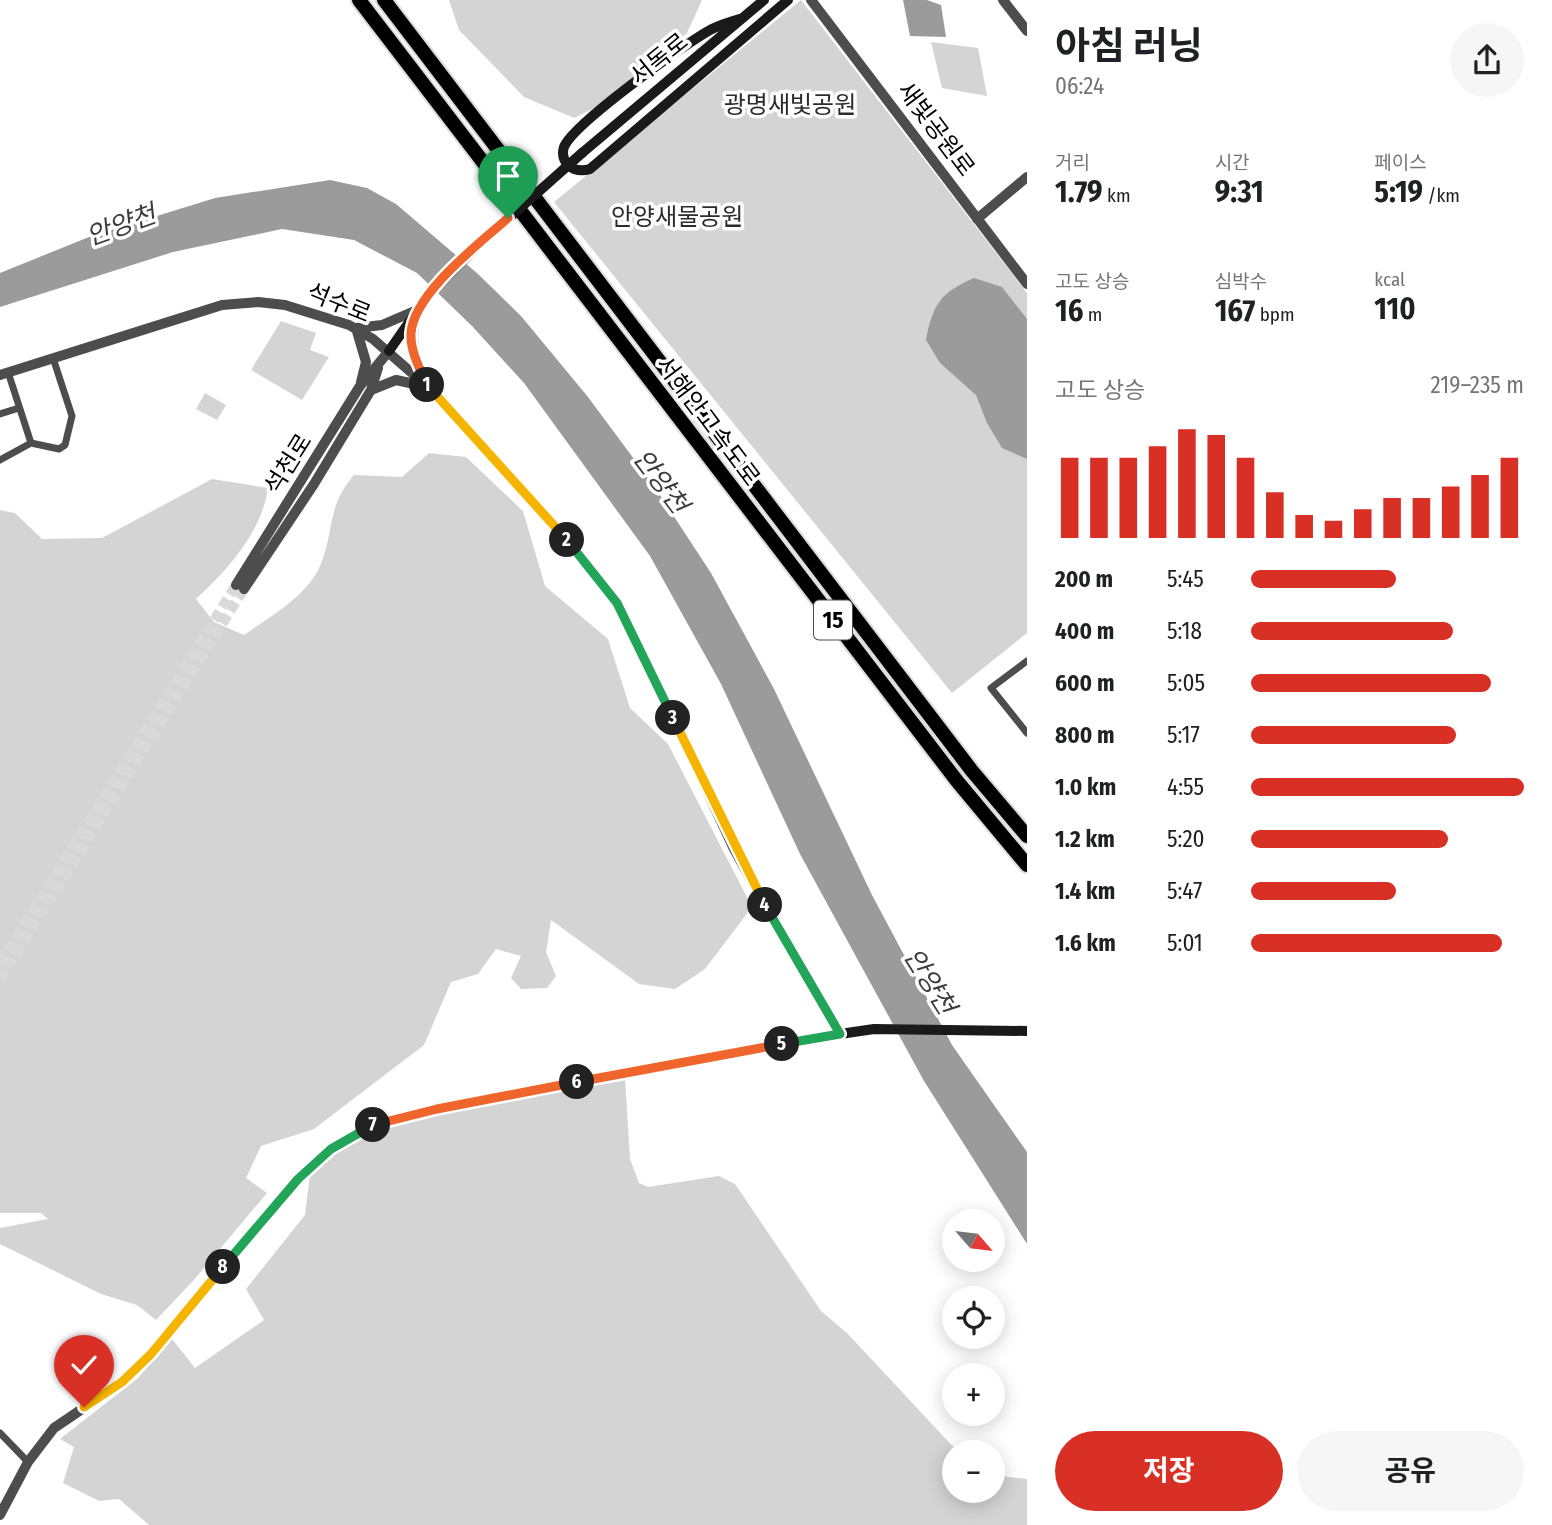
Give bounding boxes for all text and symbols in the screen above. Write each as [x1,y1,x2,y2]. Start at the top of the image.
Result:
text: 아침 러닝 [1055,23,1203,69]
button: share [1450,23,1524,97]
street label: 서독로 [624,27,694,91]
text: 06:24 [1055,72,1104,100]
street label: 새빛공원로 [892,76,980,182]
park label: 광명새빛공원 [724,91,856,119]
pin [478,146,538,218]
text: 거리 [1055,151,1090,174]
text: 시간 [1215,151,1250,174]
text: 페이스 [1374,151,1427,174]
icon: arrive [489,157,527,195]
text: 1.79 [1055,174,1103,210]
text: 9:31 [1215,174,1264,210]
text: 5:19 [1374,174,1423,210]
text: km [1103,184,1131,207]
text: /km [1423,184,1460,207]
water label: 안양천 [82,198,163,252]
park label: 안양새물공원 [611,203,743,231]
text: kcal [1374,268,1405,291]
text: 고도 상승 [1055,270,1129,293]
text: 심박수 [1215,270,1267,293]
street label: 석수로 [303,278,375,328]
text: 110 [1374,291,1416,327]
text: 16 [1055,293,1083,329]
text: 167 [1215,293,1255,329]
text: m [1083,303,1102,326]
text: bpm [1255,303,1295,326]
street label: 서해안고속도로 [650,351,766,491]
pin: 1 [410,368,444,402]
text: 219–235 m [1431,371,1524,399]
text: 1 [422,373,431,396]
text: 고도 상승 [1055,376,1145,404]
street label: 석천로 [259,428,317,500]
water label: 안양천 [627,443,696,522]
pin: 2 [550,522,584,558]
text: 2 [562,528,571,551]
text: 200 m [1055,565,1113,593]
text: 5:45 [1167,565,1204,593]
road number: 15 [814,600,852,640]
text: 400 m [1055,617,1114,645]
text: 5:18 [1167,617,1202,645]
text: 600 m [1055,669,1114,697]
text: 5:05 [1167,669,1205,697]
pin: 3 [656,700,690,736]
text: 3 [668,706,677,729]
text: 800 m [1055,721,1115,749]
text: 5:17 [1167,721,1200,749]
text: 1.0 km [1055,773,1116,801]
text: 4:55 [1167,773,1204,801]
text: 1.2 km [1055,825,1115,853]
text: 5:20 [1167,825,1205,853]
text: 1.4 km [1055,877,1115,905]
text: 5:47 [1167,877,1202,905]
pin: 4 [748,888,782,922]
text: 4 [760,893,769,916]
text: 1.6 km [1055,929,1116,957]
text: 5:01 [1167,929,1203,957]
water label: 안양천 [897,943,963,1023]
pin: 5 [764,1026,800,1062]
text: 5 [777,1032,786,1055]
pin: 6 [560,1064,594,1100]
text: 6 [572,1070,581,1093]
pin: 7 [356,1108,390,1142]
text: 7 [368,1113,377,1136]
north arrow [942,1209,1004,1272]
map controls [942,1209,1005,1503]
pin: 8 [206,1250,241,1284]
text: 8 [217,1255,228,1278]
button: locate [942,1286,1005,1349]
pin [54,1335,114,1407]
icon: check [65,1346,103,1384]
button: + [942,1363,1005,1426]
button: 저장 [1055,1431,1283,1511]
button: 공유 [1297,1431,1524,1511]
button: − [942,1440,1005,1503]

